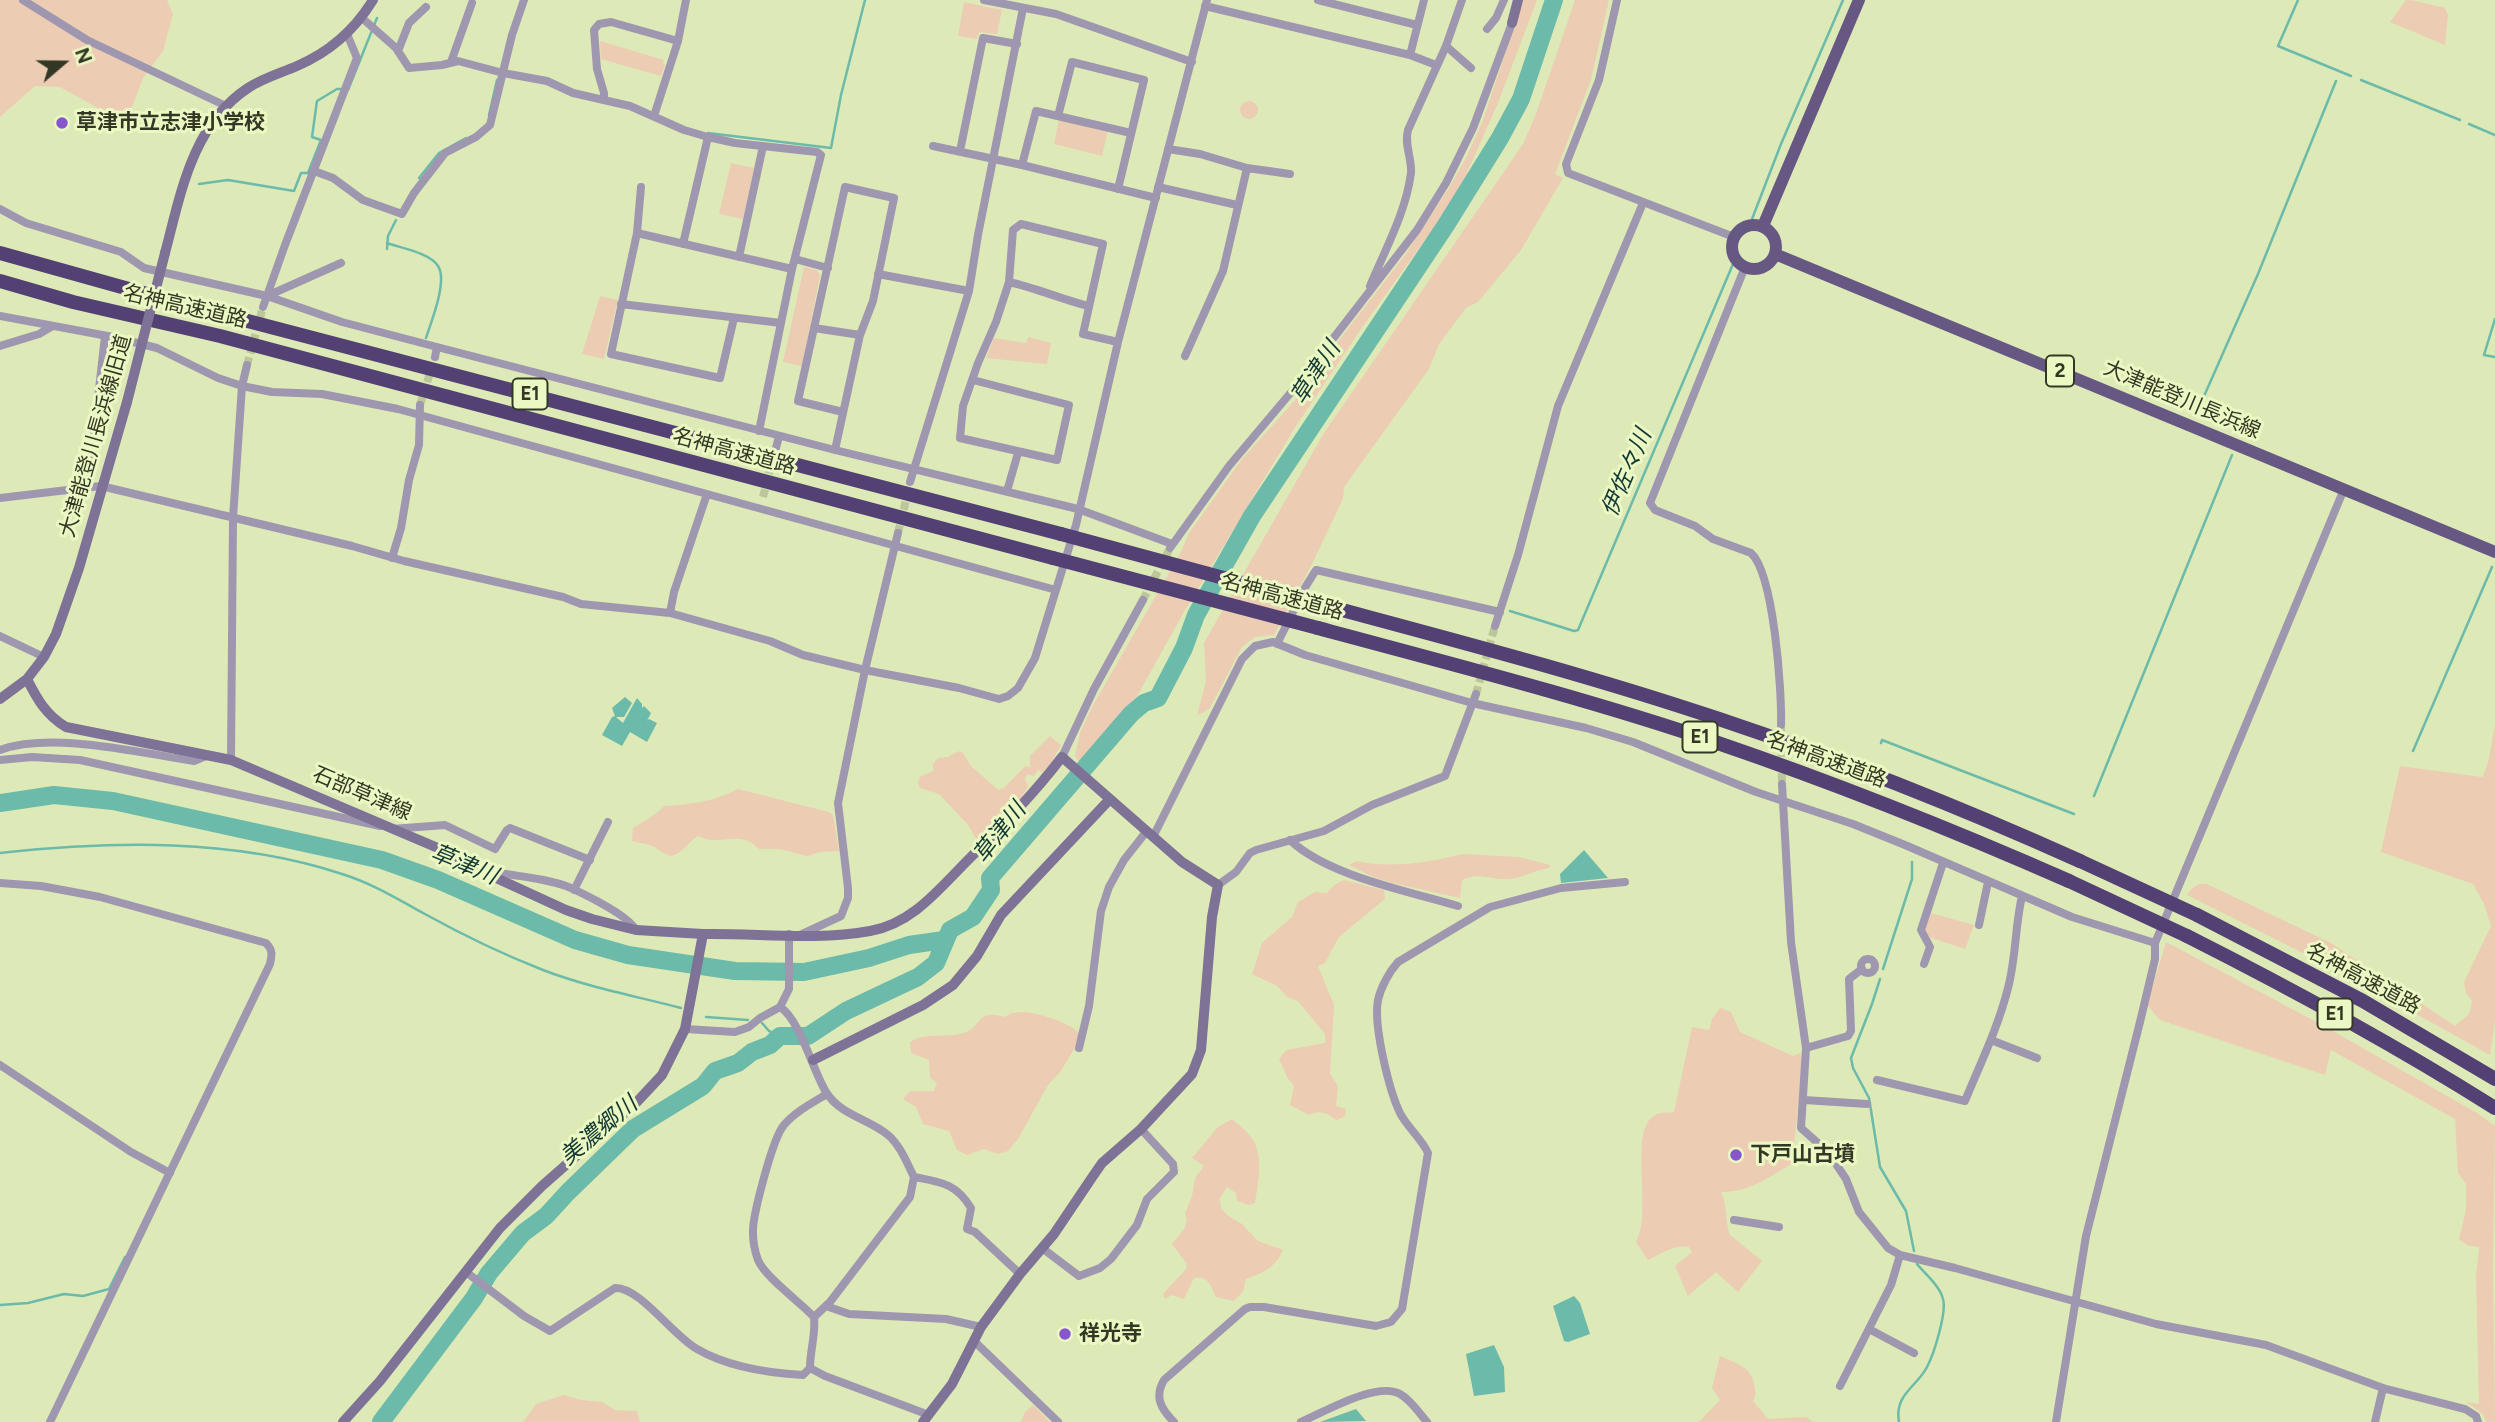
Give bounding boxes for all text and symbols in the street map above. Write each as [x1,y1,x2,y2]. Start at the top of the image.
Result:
north arrow [28,28,98,98]
text: N [70,45,97,66]
place label: 草津市立志津小学校 [76,110,265,136]
marker: 草津市立志津小学校 [54,115,70,131]
street label: 名神高速道路 [121,281,249,333]
street label: 大津能登川長浜線旧道 [55,332,137,540]
water label: 草津川 [1286,337,1346,409]
road number: 2 [2046,356,2074,386]
street label: 大津能登川長浜線 [2100,356,2264,444]
road number: E1 [512,378,548,410]
street label: 名神高速道路 [670,424,798,480]
water label: 伊佐々川 [1596,425,1658,521]
street label: 名神高速道路 [1218,569,1346,625]
road number: E1 [1682,722,1718,752]
street label: 名神高速道路 [1762,727,1890,793]
street label: 石部草津線 [309,762,415,826]
water label: 草津川 [968,797,1032,869]
water label: 草津川 [427,839,501,891]
street label: 名神高速道路 [2301,938,2425,1020]
road number: E1 [2318,998,2352,1030]
water label: 美濃郷川 [555,1091,643,1171]
place label: 下戸山古墳 [1750,1142,1855,1168]
marker: 下戸山古墳 [1728,1147,1744,1163]
place label: 祥光寺 [1079,1321,1142,1347]
marker: 祥光寺 [1057,1326,1073,1342]

